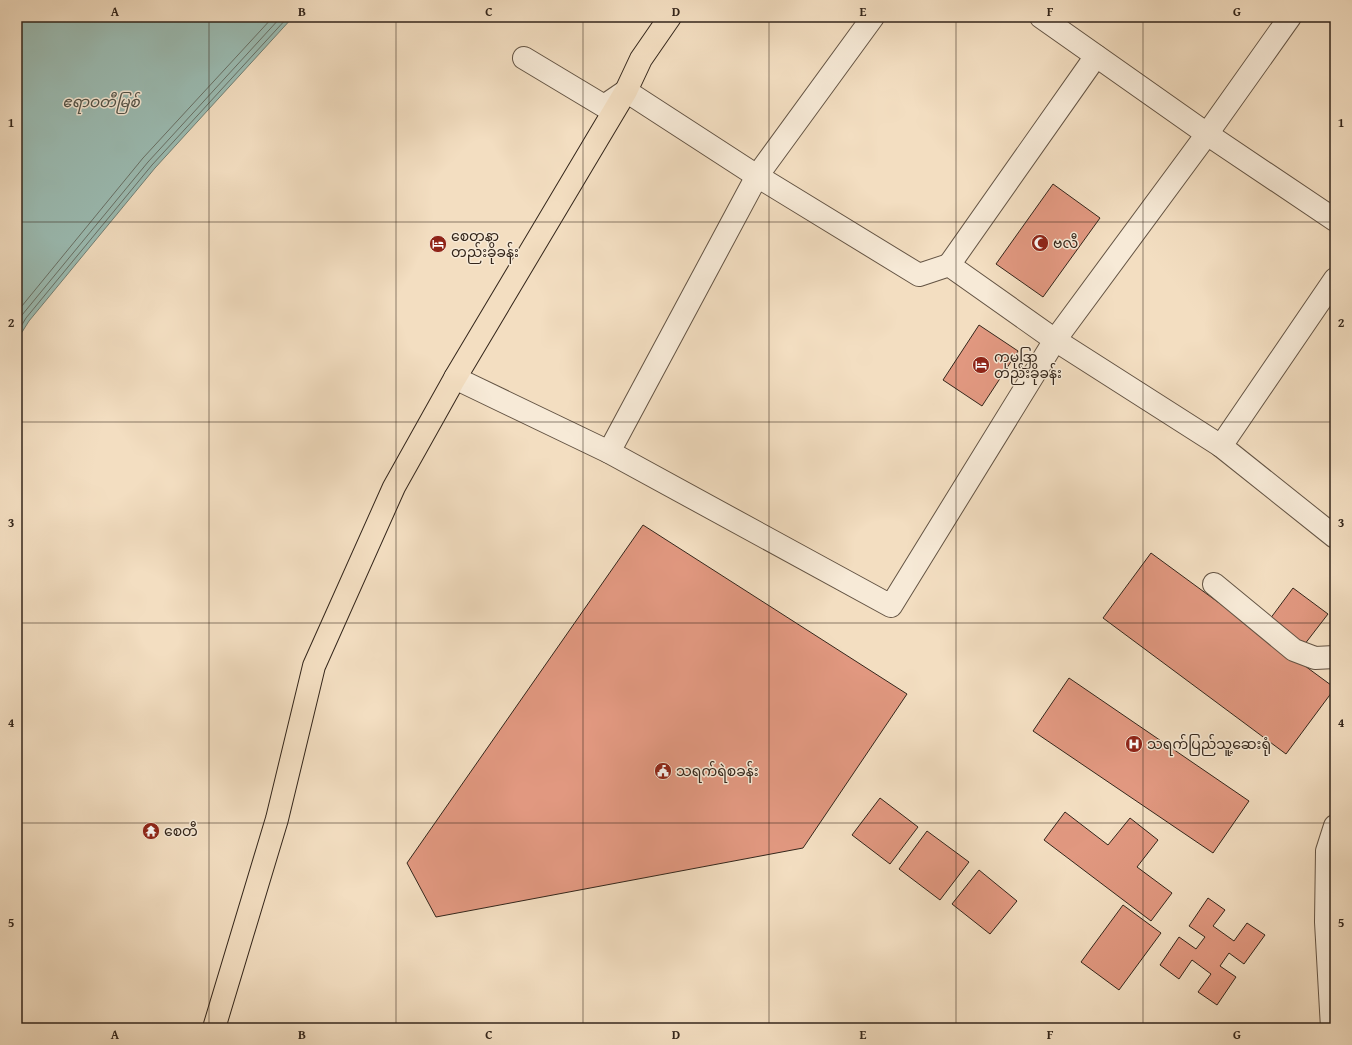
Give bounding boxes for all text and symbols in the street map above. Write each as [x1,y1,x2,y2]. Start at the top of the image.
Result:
text: A [111,2,120,21]
text: B [298,2,306,21]
text: C [485,2,493,21]
text: D [672,2,680,21]
text: E [860,2,867,21]
text: F [1047,2,1054,21]
text: G [1233,2,1241,21]
water label: ဧရာဝတီမြစ် [62,91,141,114]
text: 1 [8,113,14,132]
text: 1 [1338,113,1344,132]
place label: စေတနာ တည်းခိုခန်း [451,226,519,264]
mosque icon: ဗလီ [1030,233,1050,253]
place label: ဗလီ [1053,233,1078,253]
hotel icon: စေတနာ တည်းခိုခန်း [428,234,448,254]
text: 2 [8,313,15,332]
text: 2 [1338,313,1345,332]
place label: ကုမုဒြာ တည်းခိုခန်း [994,347,1062,385]
hotel icon: ကုမုဒြာ တည်းခိုခန်း [971,355,991,375]
text: 3 [8,513,14,532]
text: 3 [1338,513,1344,532]
text: 4 [8,713,15,732]
text: 4 [1338,713,1345,732]
hospital icon: သရက်ပြည်သူ့ဆေးရုံ [1124,734,1144,754]
place label: သရက်ပြည်သူ့ဆေးရုံ [1147,734,1271,756]
public building icon: သရက်ရဲစခန်း [653,761,673,781]
place label: သရက်ရဲစခန်း [676,761,759,783]
temple icon: စေတီ [141,821,161,841]
place label: စေတီ [164,821,198,841]
text: 5 [8,913,15,932]
text: 5 [1338,913,1345,932]
text: A [111,1025,120,1044]
text: B [298,1025,306,1044]
text: C [485,1025,493,1044]
text: D [672,1025,680,1044]
text: E [860,1025,867,1044]
text: F [1047,1025,1054,1044]
text: G [1233,1025,1241,1044]

